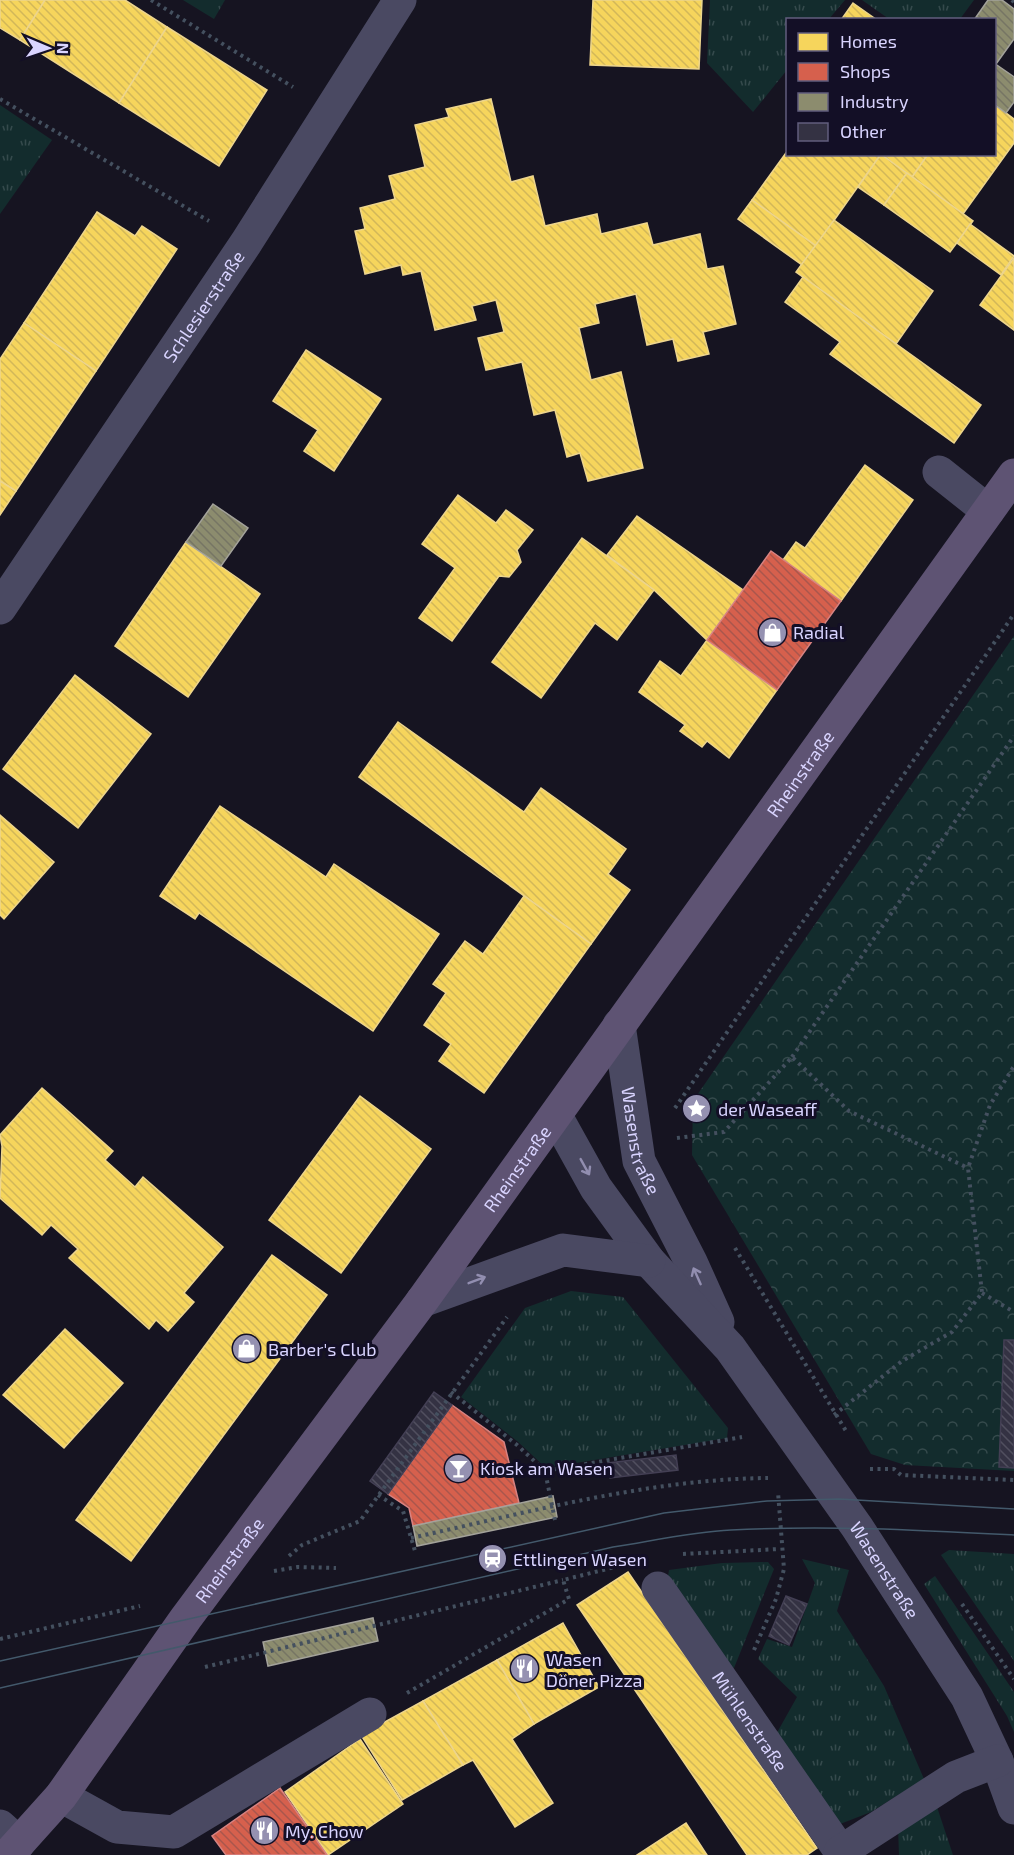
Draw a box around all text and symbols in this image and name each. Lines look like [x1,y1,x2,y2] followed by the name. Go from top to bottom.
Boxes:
[18,18,78,78] north arrow
[786,18,996,156] legend
[840,30,897,52] text: Homes
[54,42,73,55] text: N
[840,60,890,82] text: Shops
[840,90,909,112] text: Industry
[840,120,886,142] text: Other
[158,246,249,366] street label: Schlesierstraße
[756,616,788,648] shop icon: Radial
[793,621,845,643] place label: Radial
[762,726,838,821] street label: Rheinstraße
[617,1085,665,1198] street label: Wasenstraße
[681,1093,713,1125] place icon: der Waseaff
[718,1098,818,1120] place label: der Waseaff
[479,1121,555,1216] street label: Rheinstraße
[579,1158,591,1175] one-way arrow
[691,1267,703,1285] one-way arrow
[467,1274,486,1285] one-way arrow
[231,1333,263,1365] shop icon: Barber's Club
[268,1338,376,1360] place label: Barber's Club
[443,1452,475,1484] bar icon: Kiosk am Wasen
[480,1457,613,1479] place label: Kiosk am Wasen
[190,1513,268,1607] street label: Rheinstraße
[845,1517,924,1622] street label: Wasenstraße
[476,1543,508,1575] station icon: Ettlingen Wasen
[513,1548,647,1570] place label: Ettlingen Wasen
[546,1648,642,1691] place label: Wasen Döner Pizza
[509,1653,541,1685] restaurant icon: Wasen Döner Pizza
[708,1667,793,1776] street label: Mühlenstraße
[248,1815,280,1847] restaurant icon: My. Chow
[285,1820,364,1842] place label: My. Chow

